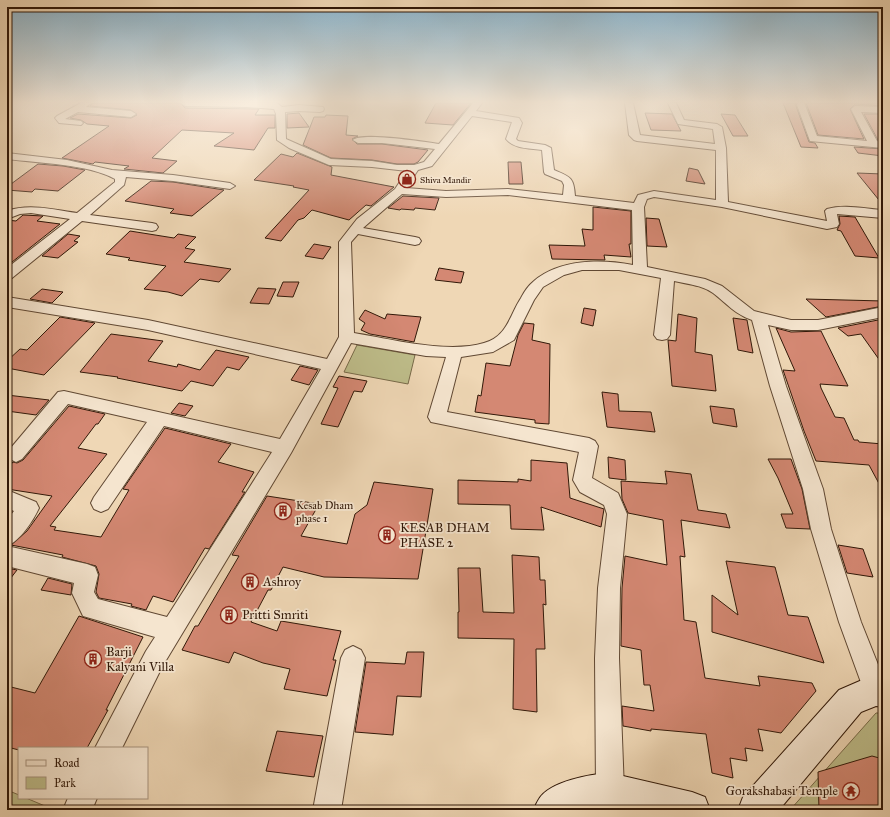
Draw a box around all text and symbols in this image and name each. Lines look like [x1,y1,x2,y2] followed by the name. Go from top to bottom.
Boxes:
[397,169,417,189] shop icon: Shiva Mandir
[420,174,472,185] place label: Shiva Mandir
[295,499,354,525] place label: Kesab Dham phase 1
[273,501,293,521] building icon: Kesab Dham phase 1
[400,520,490,551] place label: KESAB DHAM PHASE 2
[377,525,397,545] building icon: KESAB DHAM PHASE 2
[240,572,260,592] building icon: Ashroy
[262,574,302,590] place label: Ashroy
[219,605,239,625] building icon: Pritti Smriti
[242,607,309,623] place label: Pritti Smriti
[106,644,175,675] place label: Barji Kalyani Villa
[83,649,103,669] building icon: Barji Kalyani Villa
[18,747,148,799] legend
[54,756,80,770] text: Road
[54,776,76,790] text: Park
[841,781,861,801] temple icon: Gorakshabasi Temple
[726,783,839,799] place label: Gorakshabasi Temple

